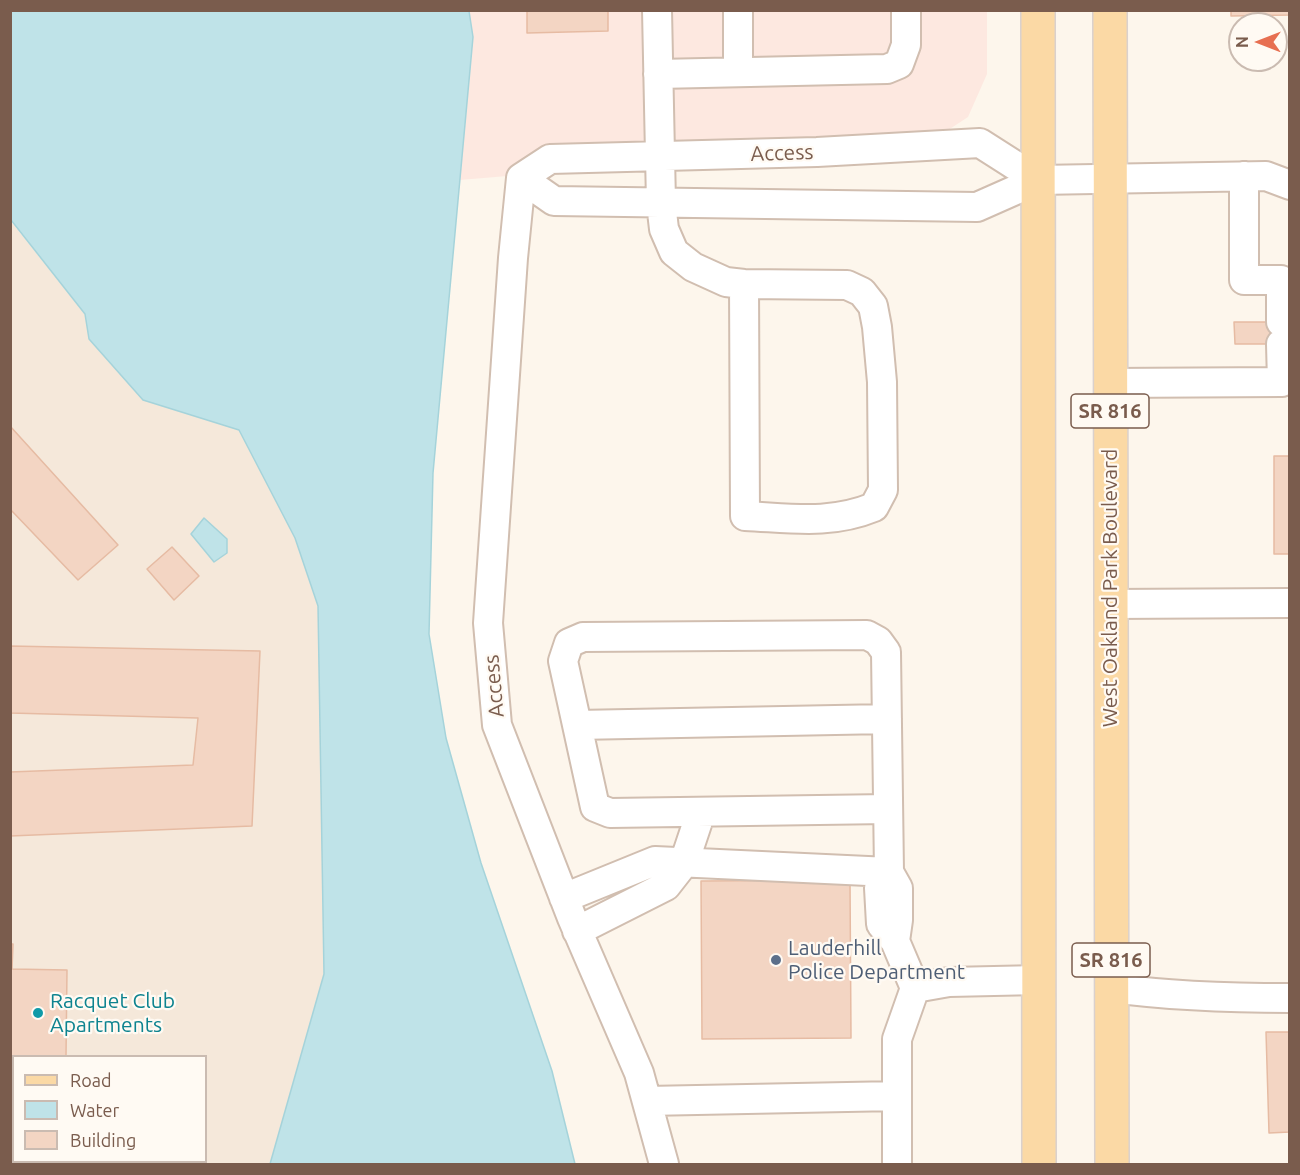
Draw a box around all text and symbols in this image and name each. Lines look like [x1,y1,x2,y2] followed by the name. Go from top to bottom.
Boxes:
[1228,12,1288,72] north arrow
[1233,36,1251,48] text: N
[750,139,814,167] street label: Access
[1071,394,1149,428] road number: SR 816
[1097,449,1123,727] street label: West Oakland Park Boulevard
[479,654,509,718] street label: Access
[788,935,965,985] place label: Lauderhill Police Department
[1072,943,1150,977] road number: SR 816
[769,953,783,967] marker: Lauderhill Police Department
[50,988,175,1038] place label: Racquet Club Apartments
[31,1006,45,1020] marker: Racquet Club Apartments
[12,1055,207,1163] legend
[70,1070,112,1090] text: Road
[70,1100,119,1120] text: Water
[70,1130,136,1150] text: Building

